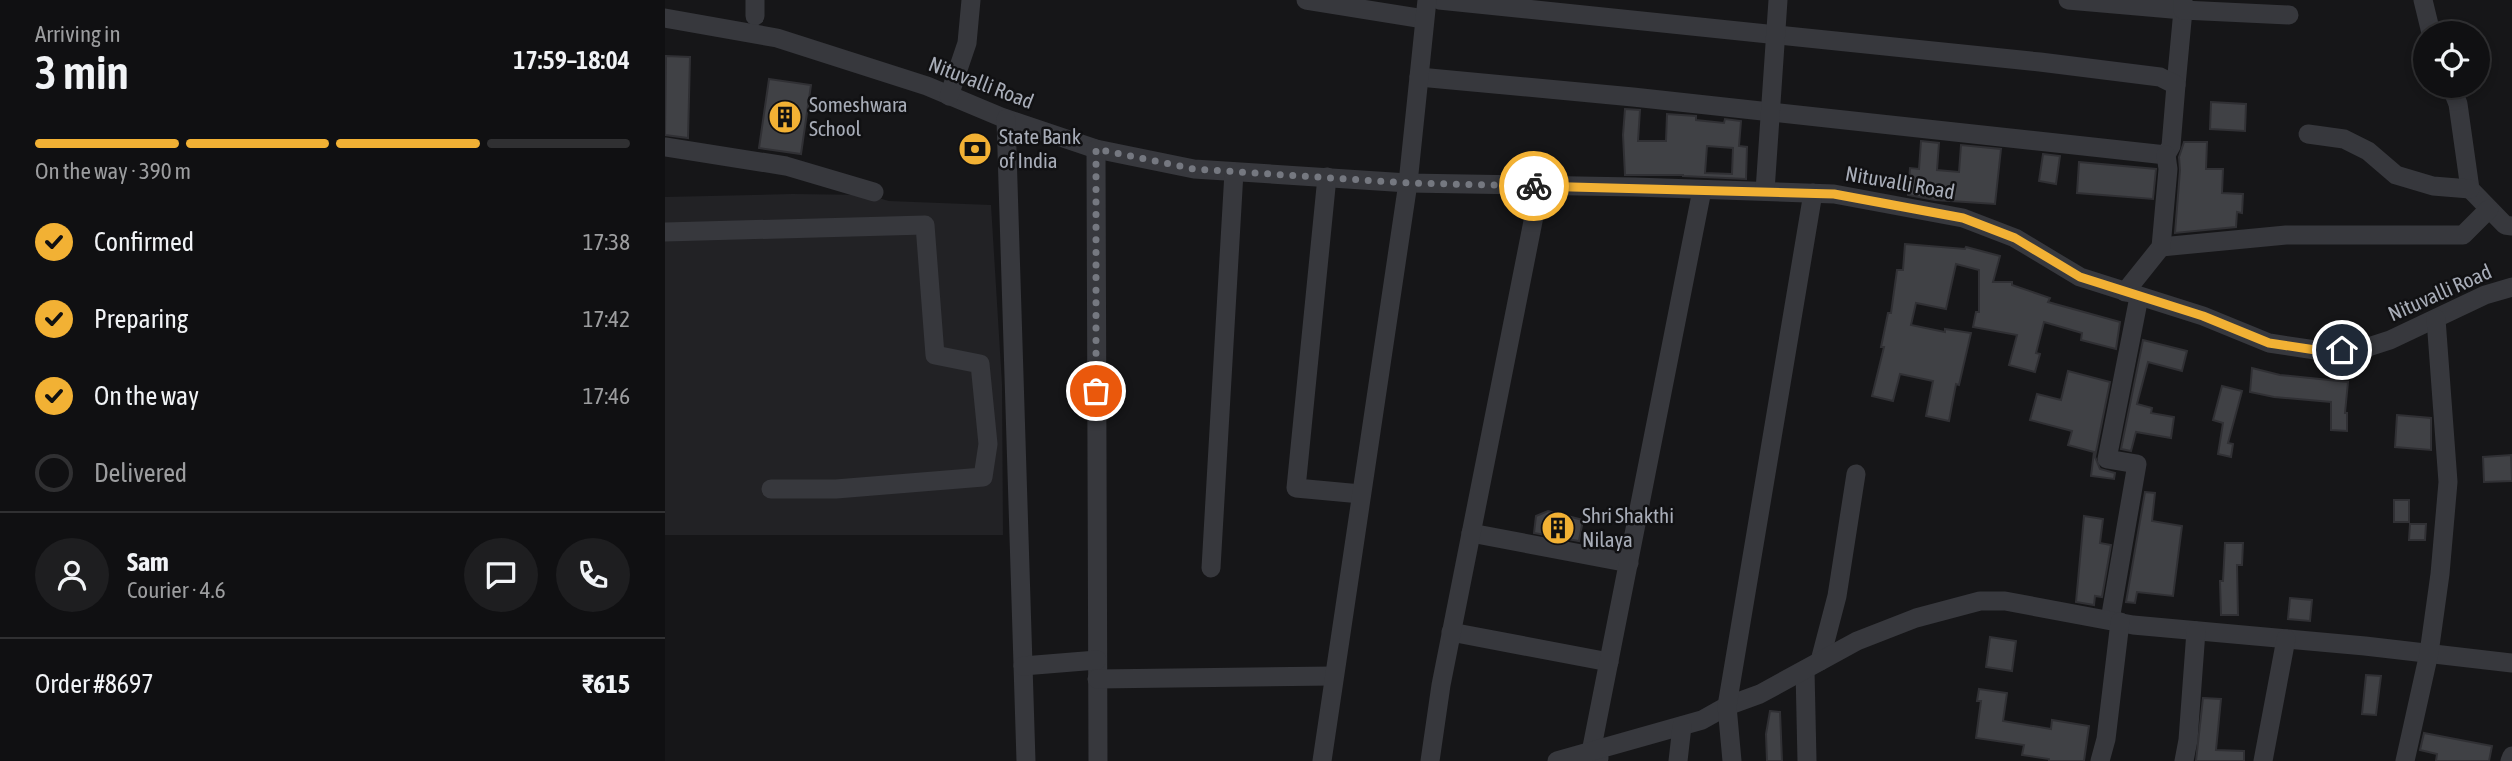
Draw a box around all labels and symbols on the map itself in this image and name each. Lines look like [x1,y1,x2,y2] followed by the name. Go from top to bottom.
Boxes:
[925,51,1037,113] street label: Nituvalli Road
[809,92,908,140] place label: Someshwara School
[766,98,804,136] building icon: Someshwara School
[999,124,1081,172] place label: State Bank of India
[956,130,994,168] bank icon: State Bank of India
[1499,151,1569,221] courier
[1844,161,1957,203] street label: Nituvalli Road
[2384,259,2495,326] street label: Nituvalli Road
[2312,320,2372,380] pin
[1066,361,1126,421] pin
[1582,503,1674,551] place label: Shri Shakthi Nilaya
[1539,509,1577,547] building icon: Shri Shakthi Nilaya

